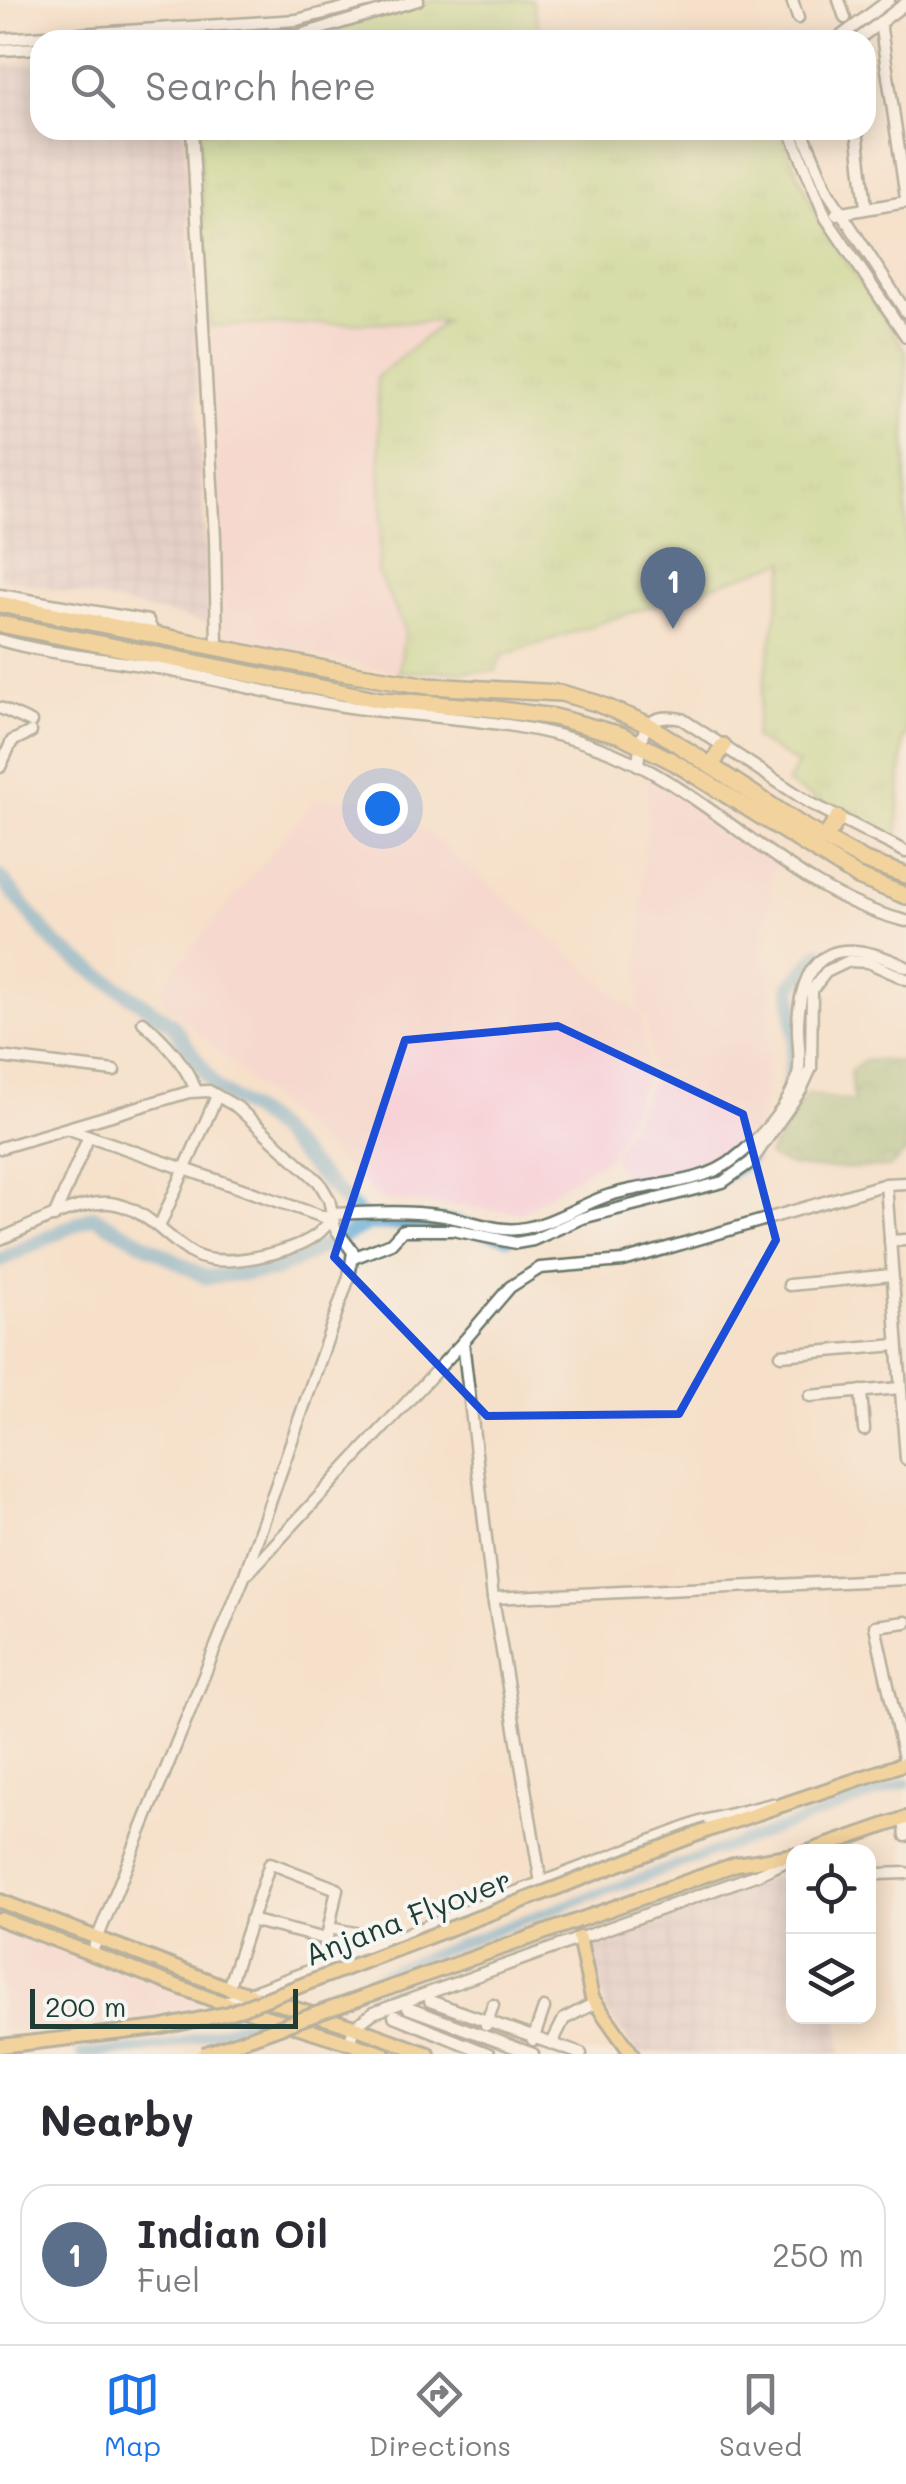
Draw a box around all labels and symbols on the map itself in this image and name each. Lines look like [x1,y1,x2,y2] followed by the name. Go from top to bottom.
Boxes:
[640,546,706,629] pin: 1
[357,783,408,834] your location
[298,1858,516,1974] street label: Anjana Flyover
[30,1984,298,2028] scale bar

